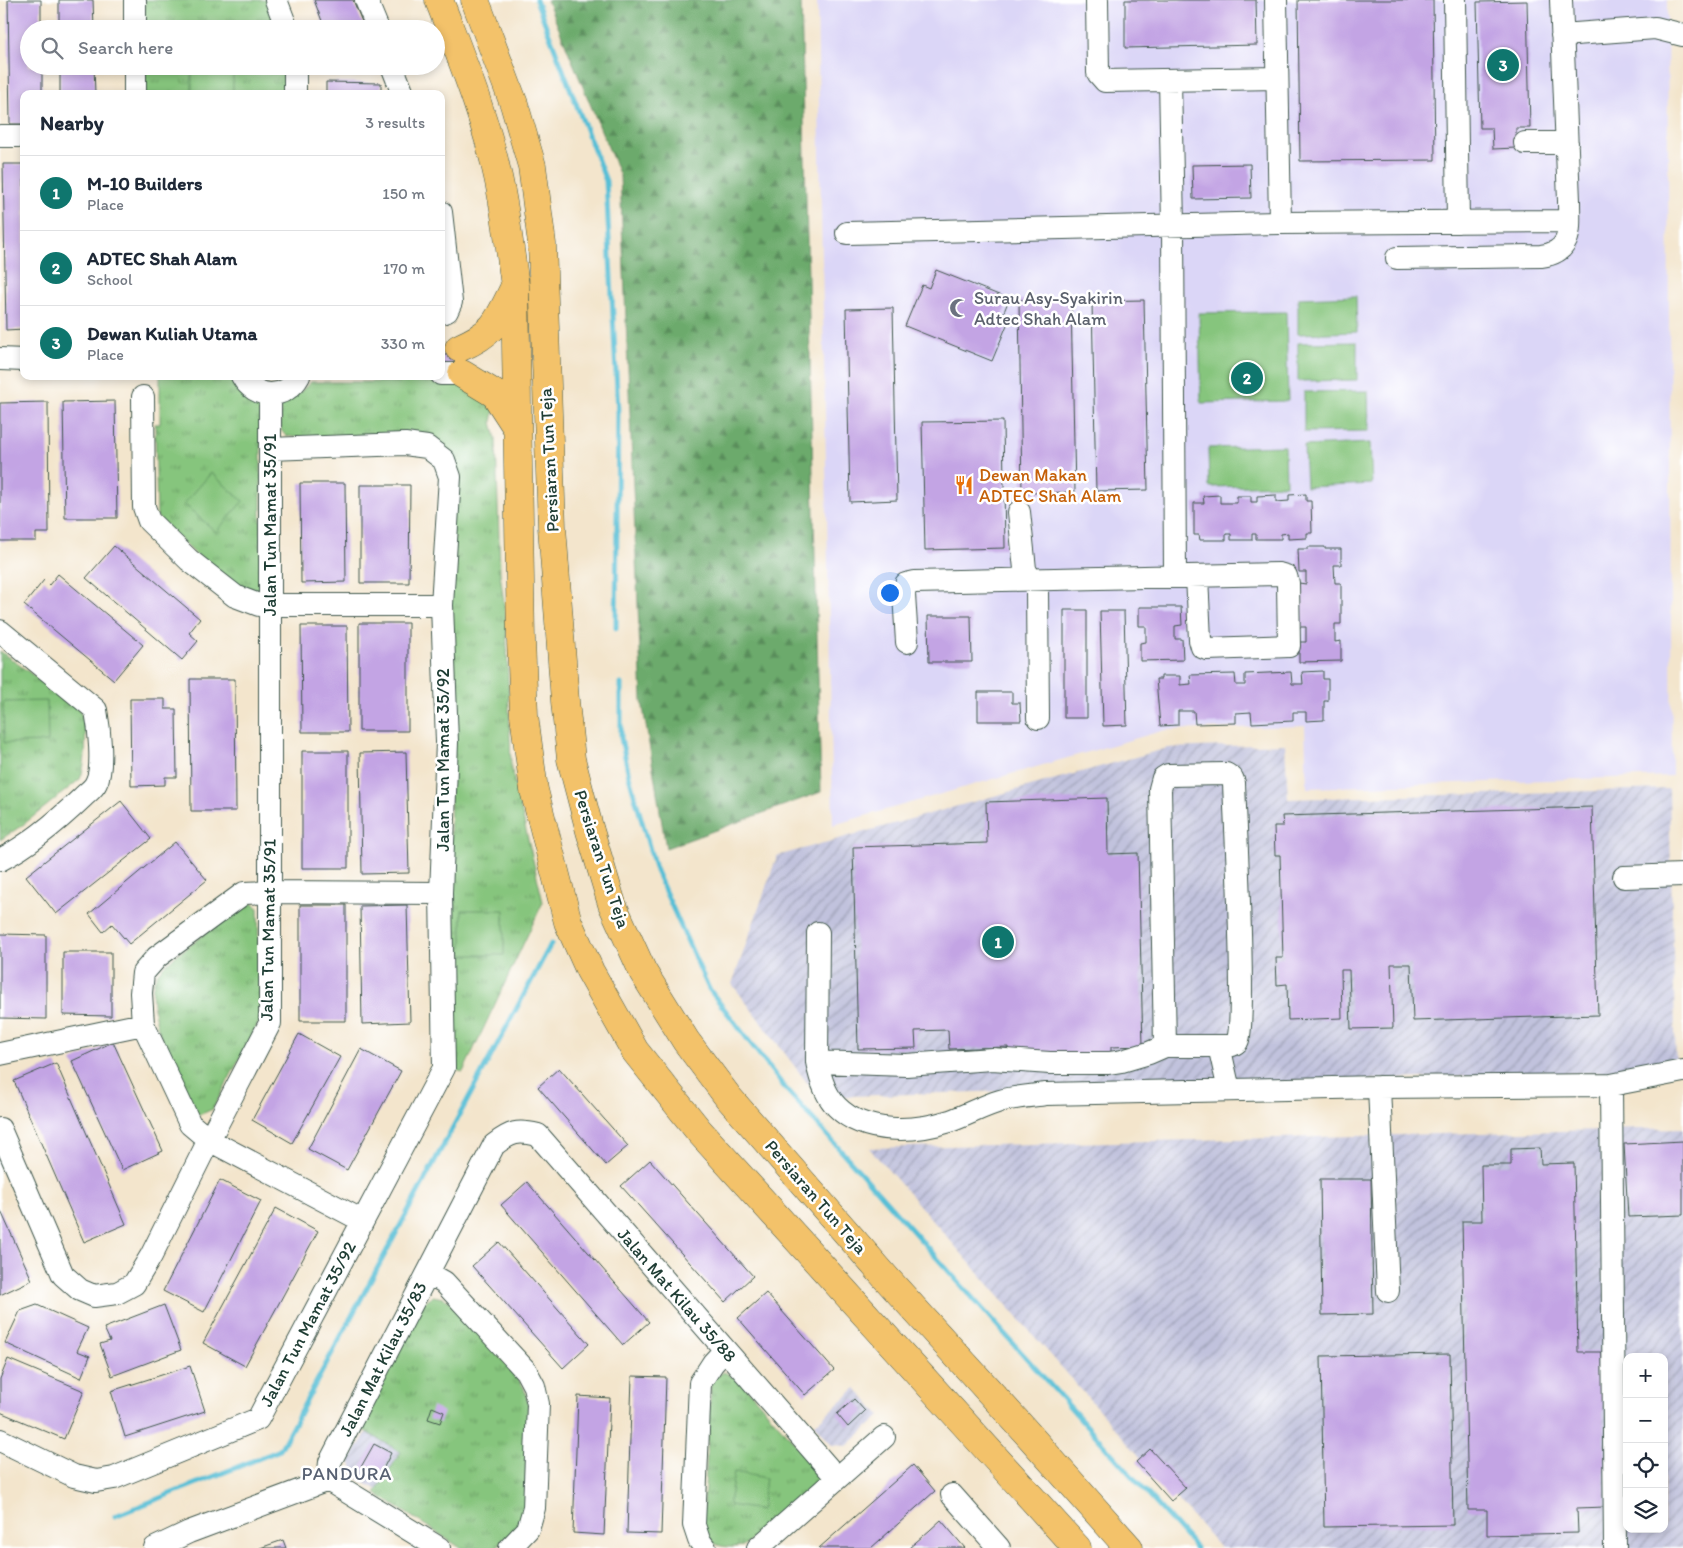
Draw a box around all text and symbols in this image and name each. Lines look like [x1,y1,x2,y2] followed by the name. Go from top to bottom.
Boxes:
[20,20,445,75] search box
[38,34,66,62] icon: search
[78,36,173,59] text: Search here
[1487,46,1519,84] pin: 3
[40,110,104,135] text: Nearby
[365,113,425,132] text: 3 results
[87,172,202,195] text: M-10 Builders
[52,184,60,203] text: 1
[382,184,425,203] text: 150 m
[87,195,124,214] text: Place
[87,247,237,270] text: ADTEC Shah Alam
[52,259,60,278] text: 2
[383,259,425,278] text: 170 m
[87,270,133,289] text: School
[974,287,1123,330] place label: Surau Asy-Syakirin Adtec Shah Alam
[948,297,970,319] mosque icon: Surau Asy-Syakirin Adtec Shah Alam
[87,322,257,345] text: Dewan Kuliah Utama
[52,334,60,353] text: 3
[381,334,425,353] text: 330 m
[87,345,124,364] text: Place
[1231,359,1263,397] pin: 2
[534,387,564,533] street label: Persiaran Tun Teja
[259,434,281,616] street label: Jalan Tun Mamat 35/91
[979,464,1121,507] place label: Dewan Makan ADTEC Shah Alam
[953,474,975,496] restaurant icon: Dewan Makan ADTEC Shah Alam
[877,580,903,606] your location
[432,668,454,852] street label: Jalan Tun Mamat 35/92
[569,787,635,932] street label: Persiaran Tun Teja
[255,839,281,1021] street label: Jalan Tun Mamat 35/91
[982,923,1014,961] pin: 1
[760,1135,872,1259] street label: Persiaran Tun Teja
[613,1223,741,1367] street label: Jalan Mat Kilau 35/88
[255,1237,361,1410] street label: Jalan Tun Mamat 35/92
[334,1278,432,1440] street label: Jalan Mat Kilau 35/83
[1623,1353,1668,1533] map controls
[1623,1353,1668,1398] button: +
[1623,1398,1668,1443] button: −
[1623,1443,1668,1488] button: locate
[301,1462,393,1485] district label: PANDURA
[1623,1488,1668,1533] button: layers

